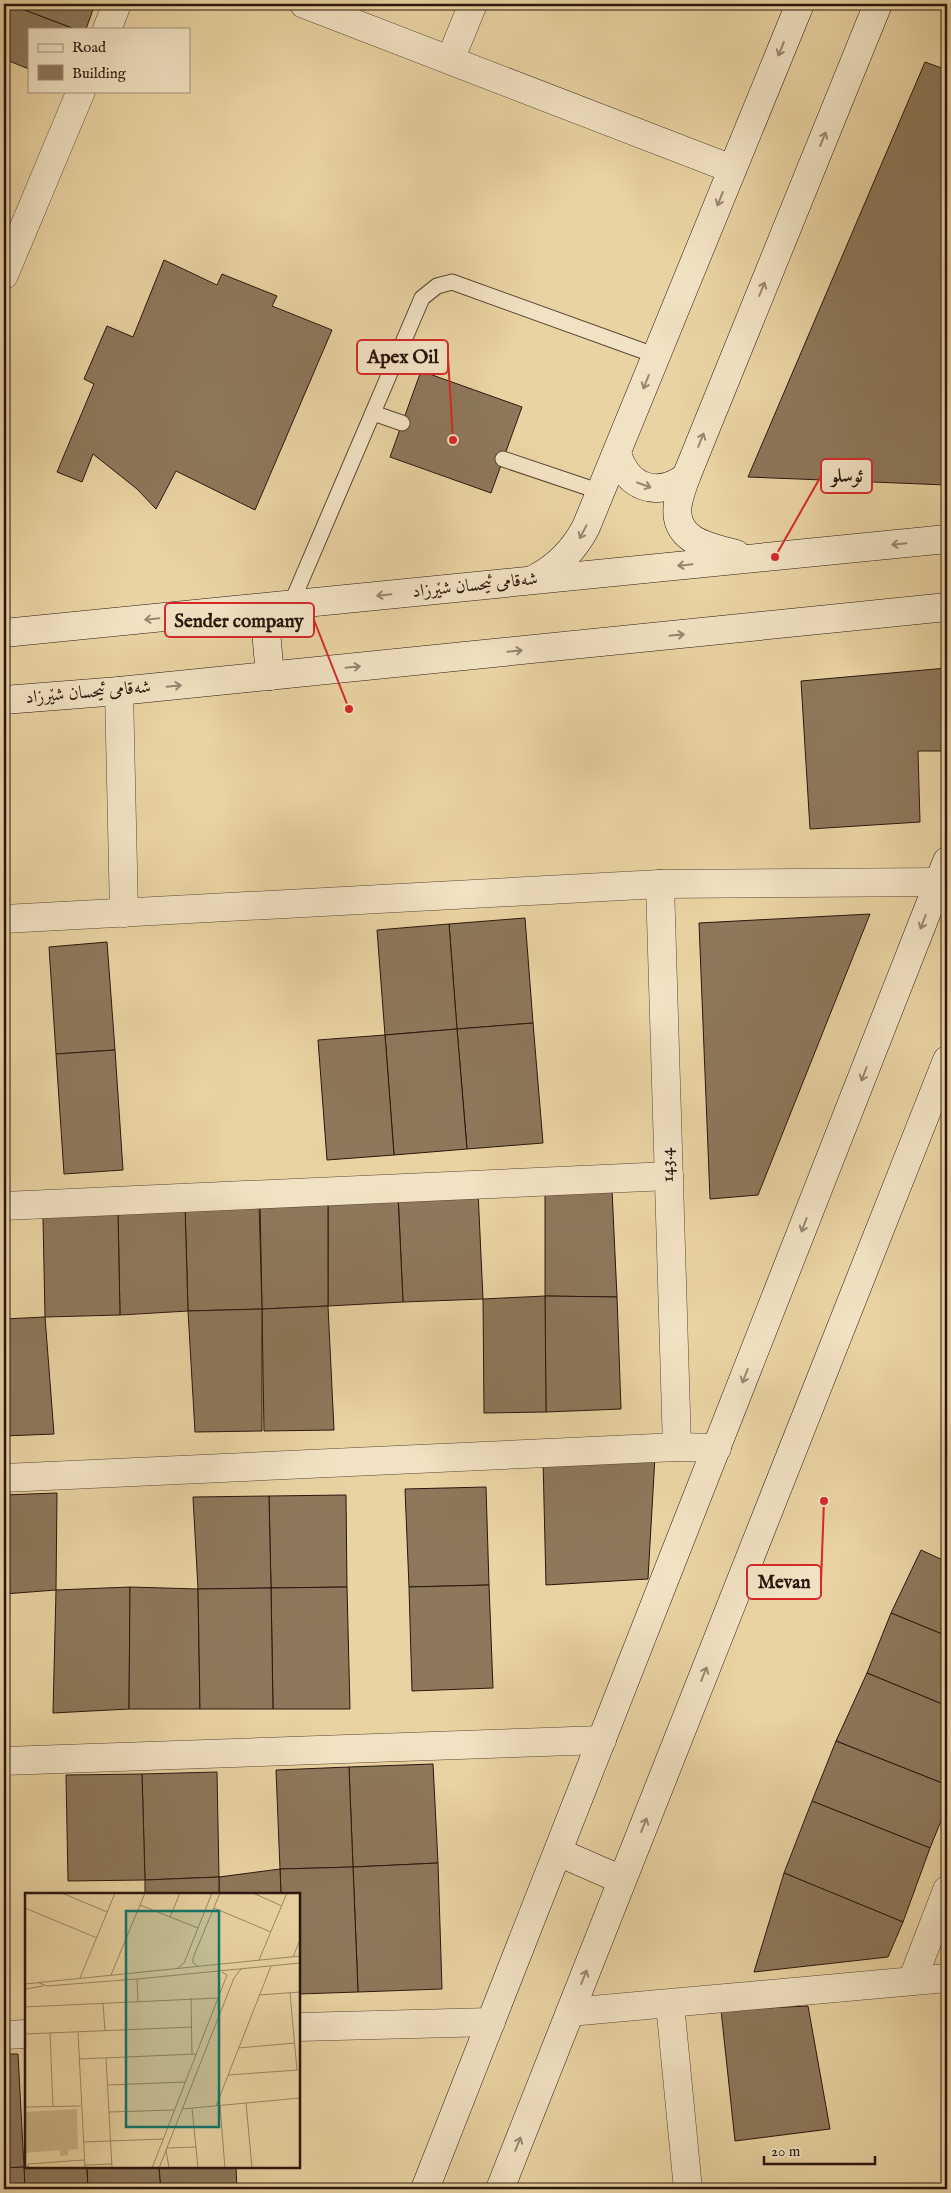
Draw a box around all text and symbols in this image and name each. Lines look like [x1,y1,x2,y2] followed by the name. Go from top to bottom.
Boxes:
[28,28,190,92] legend
[72,38,107,57] text: Road
[776,41,786,56] one-way arrow
[72,64,127,83] text: Building
[819,132,829,147] one-way arrow
[715,191,724,207] one-way arrow
[758,282,767,297] one-way arrow
[357,340,448,374] callout: Apex Oil
[366,346,439,370] text: Apex Oil
[641,374,650,390] one-way arrow
[697,433,706,448] one-way arrow
[821,459,872,493] callout: ئوسلو
[829,465,863,489] text: ئوسلو
[636,481,652,490] one-way arrow
[578,525,588,540] one-way arrow
[891,539,907,549] one-way arrow
[677,560,693,570] one-way arrow
[411,568,539,604] street label: شەقامی ئیحسان شێرزاد
[376,590,392,600] one-way arrow
[165,603,314,637] callout: Sender company
[174,610,304,634] text: Sender company
[145,614,161,623] one-way arrow
[669,630,685,639] one-way arrow
[507,646,523,656] one-way arrow
[345,662,361,672] one-way arrow
[24,676,152,710] street label: شەقامی ئیحسان شێرزاد
[166,681,182,690] one-way arrow
[918,914,927,929] one-way arrow
[859,1065,868,1081] one-way arrow
[656,1147,680,1183] street label: 143.4
[799,1217,809,1232] one-way arrow
[740,1368,749,1383] one-way arrow
[747,1565,821,1599] callout: Mevan
[757,1571,811,1595] text: Mevan
[700,1667,709,1683] one-way arrow
[640,1818,649,1834] one-way arrow
[25,1893,300,2168] inset map
[580,1969,589,1985] one-way arrow
[764,2133,875,2165] scale bar
[514,2137,523,2152] one-way arrow
[771,2142,801,2161] text: 20 m

